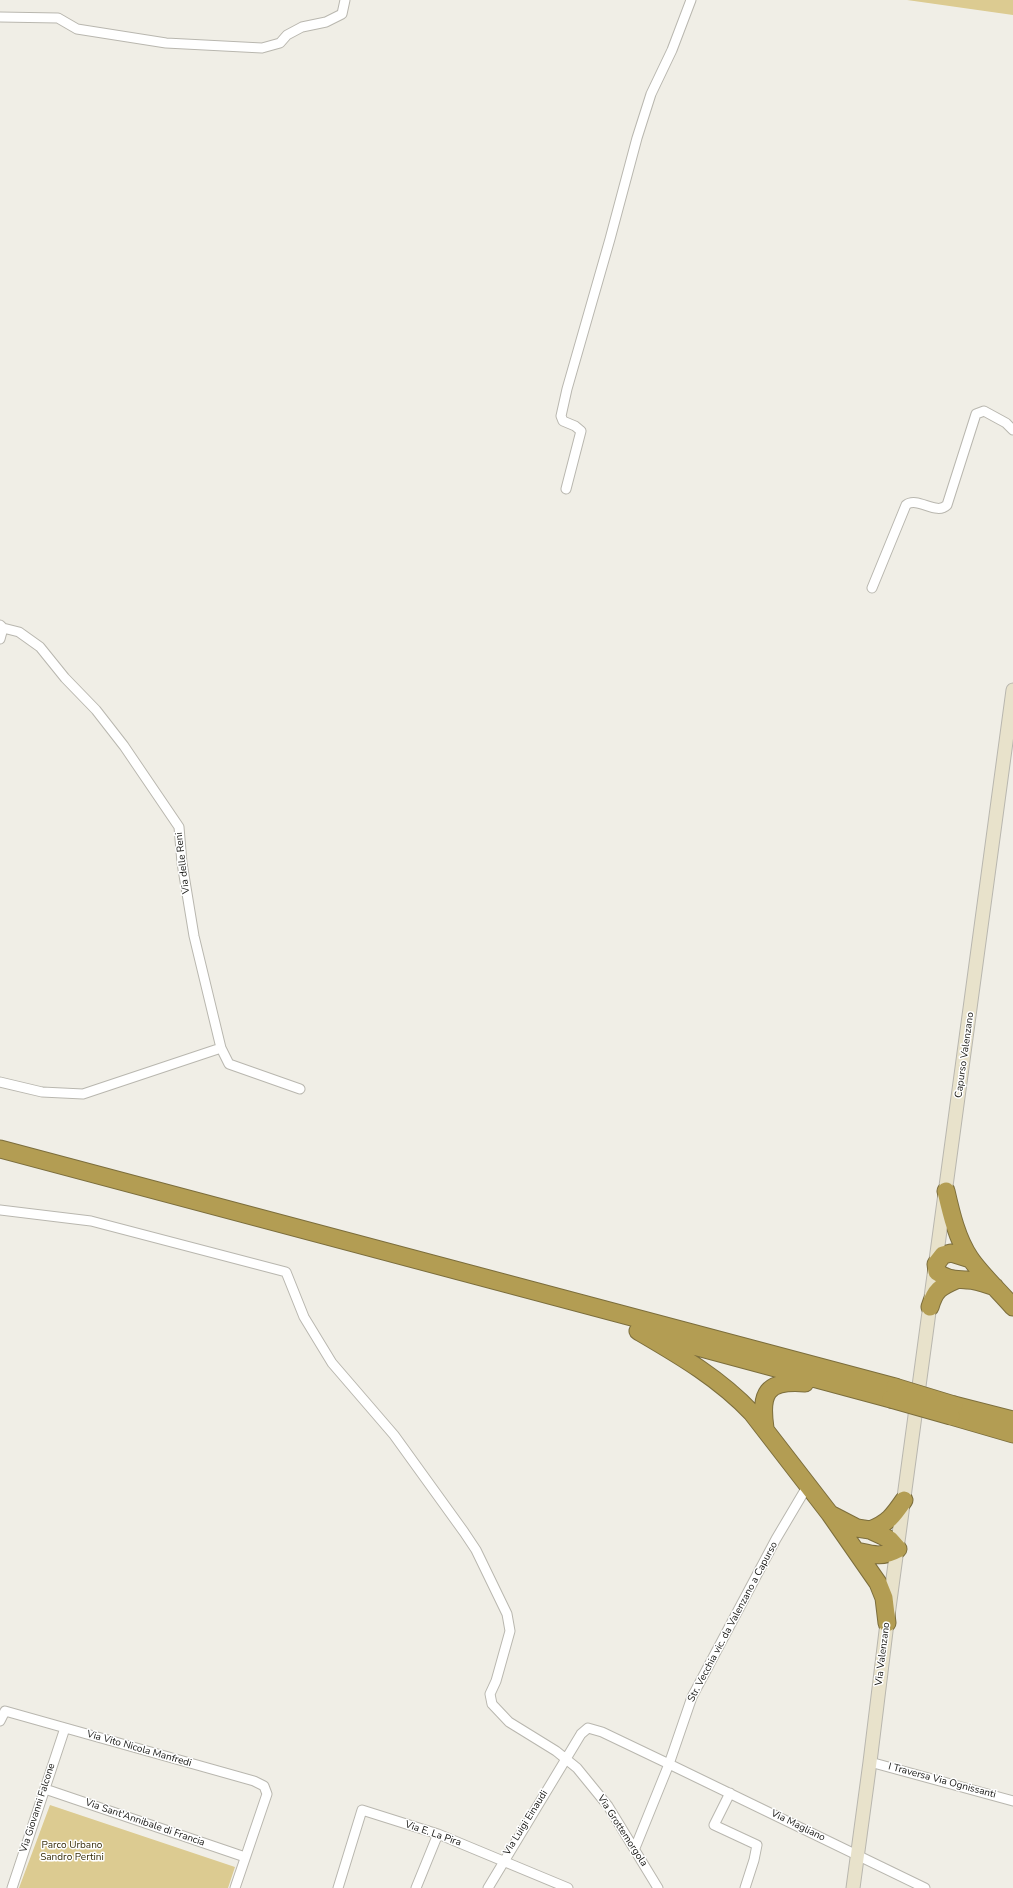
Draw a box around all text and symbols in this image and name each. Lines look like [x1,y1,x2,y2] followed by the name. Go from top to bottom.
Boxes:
[173,832,193,894] street label: Via delle Reni
[953,1011,977,1099] street label: Capurso Valenzano
[686,1540,780,1704] street label: Str. Vecchia vic. da Valenzano a Capurso
[873,1622,893,1686] street label: Via Valenzano
[85,1728,193,1770] street label: Via Vito Nicola Manfredi
[887,1761,997,1801] street label: I Traversa Via Ognissanti
[18,1762,58,1854] street label: Via Giovanni Falcone
[501,1788,551,1858] street label: Via Luigi Einaudi
[594,1793,650,1869] street label: Via Grottemorgola
[84,1797,206,1849] street label: Via Sant'Annibale di Francia
[769,1808,827,1844] street label: Via Magliano
[403,1819,463,1849] street label: Via E. La Pira
[40,1840,104,1864] park label: Parco Urbano Sandro Pertini

